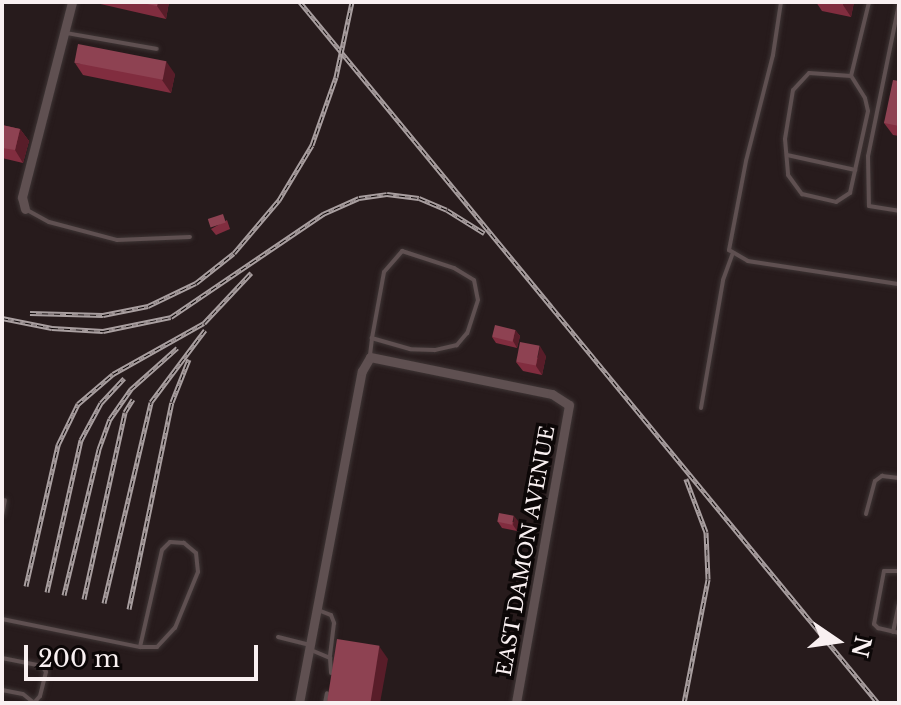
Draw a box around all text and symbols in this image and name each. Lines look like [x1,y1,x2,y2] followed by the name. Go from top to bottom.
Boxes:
[492,423,560,679] street label: EAST DAMON AVENUE
[797,601,877,681] north arrow
[28,629,262,679] scale bar
[845,633,876,660] text: N
[38,644,120,673] text: 200 m

